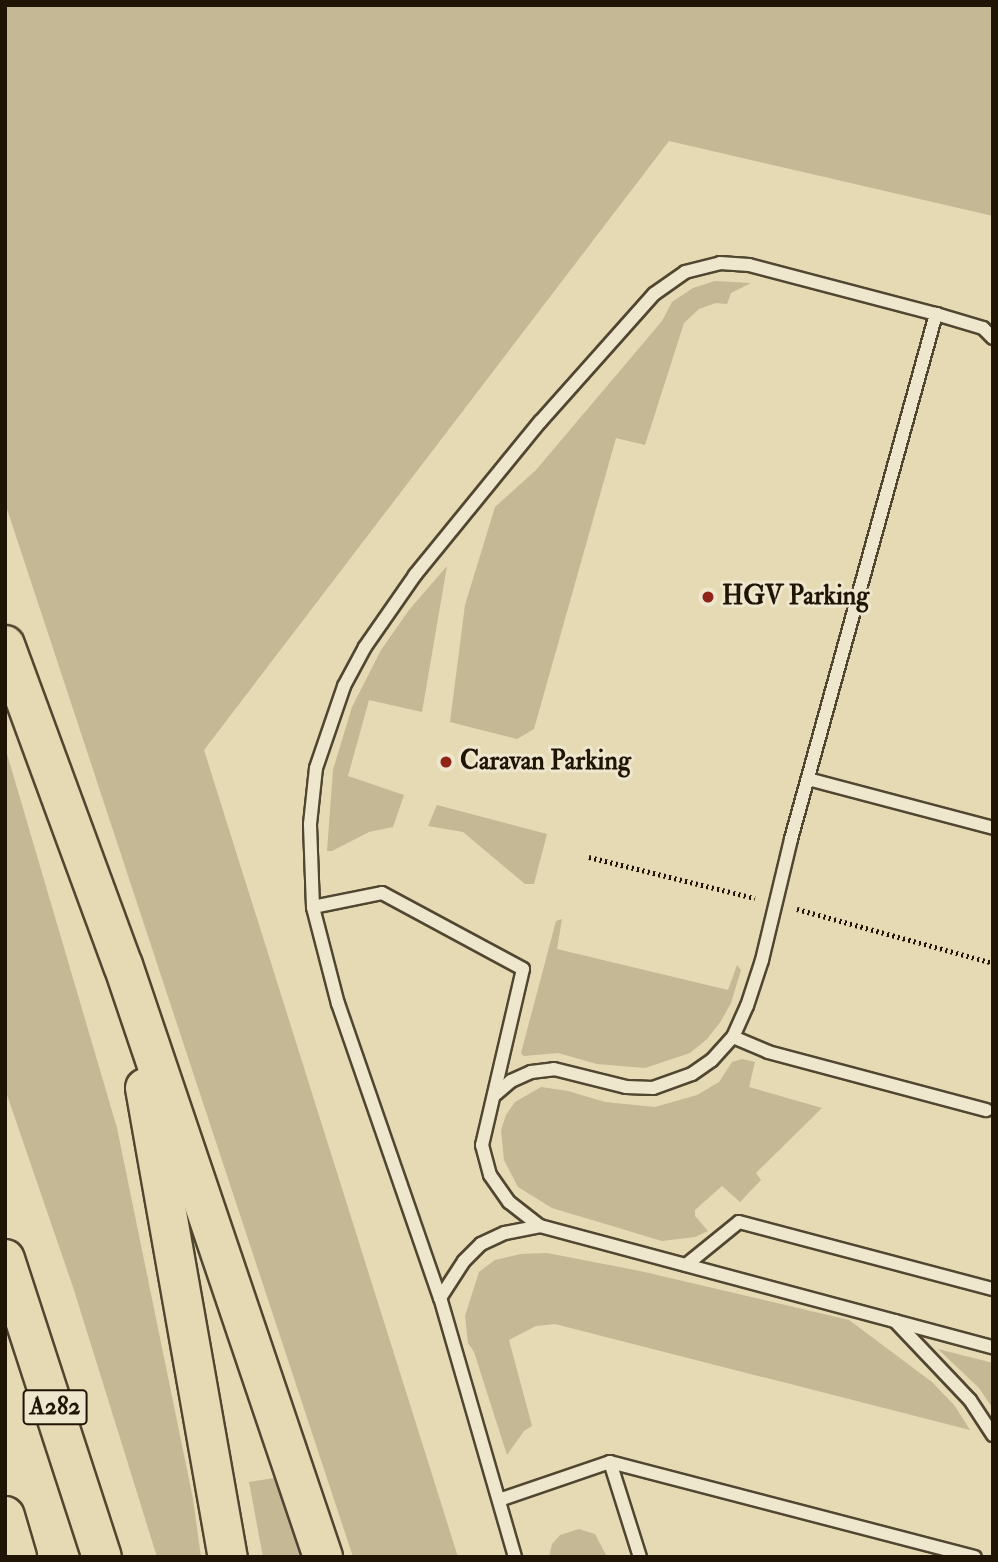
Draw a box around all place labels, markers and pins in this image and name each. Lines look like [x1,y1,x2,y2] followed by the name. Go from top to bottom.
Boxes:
[722,581,869,613] place label: HGV Parking
[700,589,716,605] marker: HGV Parking
[460,746,631,778] place label: Caravan Parking
[438,754,454,770] marker: Caravan Parking

